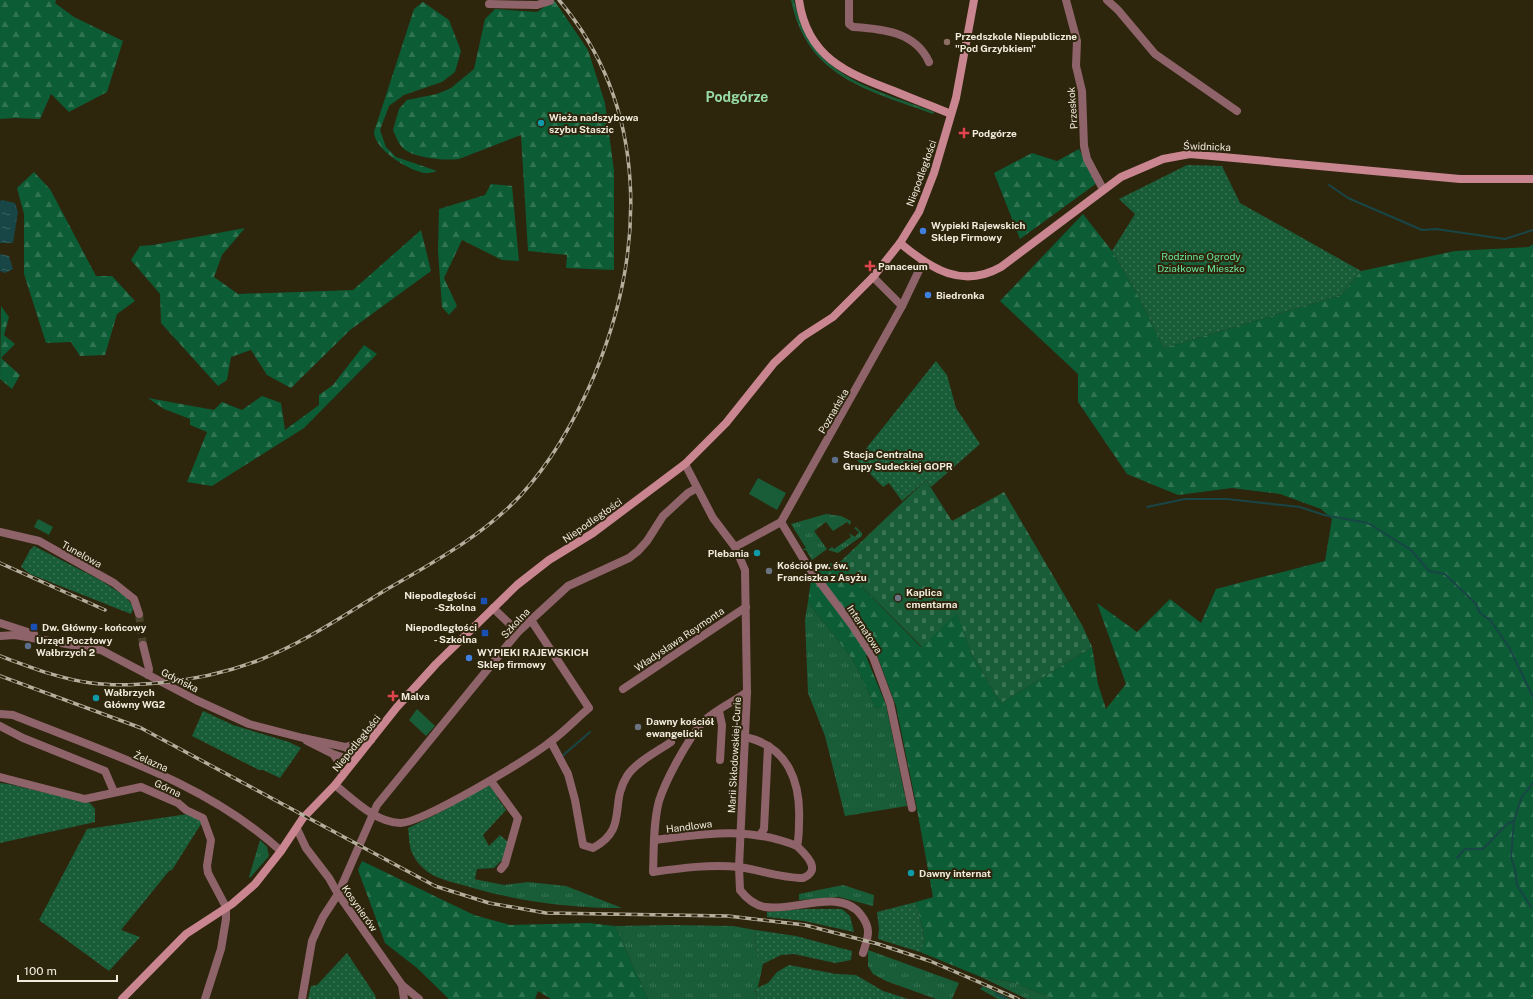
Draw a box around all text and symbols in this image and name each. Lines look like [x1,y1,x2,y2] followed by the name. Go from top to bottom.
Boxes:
[955,30,1077,54] place label: Przedszkole Niepubliczne "Pod Grzybkiem"
[942,37,952,47] marker: Przedszkole Niepubliczne "Pod Grzybkiem"
[1065,86,1079,130] street label: Przeskok
[706,89,768,105] district label: Podgórze
[549,111,639,135] place label: Wieża nadszybowa szybu Staszic
[536,118,546,128] marker: Wieża nadszybowa szybu Staszic
[972,127,1017,139] place label: Podgórze
[959,128,969,138] marker: Podgórze
[903,138,939,208] street label: Niepodległości
[1183,139,1231,153] street label: Świdnicka
[931,219,1025,243] place label: Wypieki Rajewskich Sklep Firmowy
[918,226,928,236] marker: Wypieki Rajewskich Sklep Firmowy
[1157,250,1245,274] park label: Rodzinne Ogrody Działkowe Mieszko
[878,260,928,272] place label: Panaceum
[865,261,875,271] marker: Panaceum
[936,289,985,301] place label: Biedronka
[923,290,933,300] marker: Biedronka
[815,386,851,436] street label: Poznańska
[843,448,953,472] place label: Stacja Centralna Grupy Sudeckiej GOPR
[830,455,840,465] marker: Stacja Centralna Grupy Sudeckiej GOPR
[560,495,624,545] street label: Niepodległości
[60,538,104,570] street label: Tunelowa
[708,547,749,559] place label: Plebania
[752,548,762,558] marker: Plebania
[777,559,867,583] place label: Kościół pw. św. Franciszka z Asyżu
[764,566,774,576] marker: Kościół pw. św. Franciszka z Asyżu
[906,586,958,610] place label: Kaplica cmentarna
[404,589,476,613] place label: Niepodległości -Szkolna
[893,593,903,603] marker: Kaplica cmentarna
[479,596,489,606] marker: Niepodległości -Szkolna
[845,603,885,655] street label: Internatowa
[632,604,726,674] street label: Władysława Reymonta
[498,605,532,641] street label: Szkolna
[42,621,147,633] place label: Dw. Główny - końcowy
[405,621,477,645] place label: Niepodległości - Szkolna
[29,622,39,632] marker: Dw. Główny - końcowy
[480,628,490,638] marker: Niepodległości - Szkolna
[36,634,113,658] place label: Urząd Pocztowy Wałbrzych 2
[23,641,33,651] marker: Urząd Pocztowy Wałbrzych 2
[477,646,589,670] place label: WYPIEKI RAJEWSKICH Sklep firmowy
[464,653,474,663] marker: WYPIEKI RAJEWSKICH Sklep firmowy
[159,665,201,695] street label: Gdyńska
[104,686,165,710] place label: Wałbrzych Główny WG2
[401,690,430,702] place label: Malva
[388,691,398,701] marker: Malva
[91,693,101,703] marker: Wałbrzych Główny WG2
[725,696,743,813] street label: Marii Skłodowskiej-Curie
[329,712,383,774] street label: Niepodległości
[646,715,715,739] place label: Dawny kościół ewangelicki
[633,722,643,732] marker: Dawny kościół ewangelicki
[132,748,170,774] street label: Żelazna
[153,776,183,800] street label: Górna
[665,817,713,835] street label: Handlowa
[919,867,991,879] place label: Dawny internat
[906,868,916,878] marker: Dawny internat
[340,883,380,934] street label: Kosynierów
[18,957,117,983] scale bar
[24,964,57,978] text: 100 m

